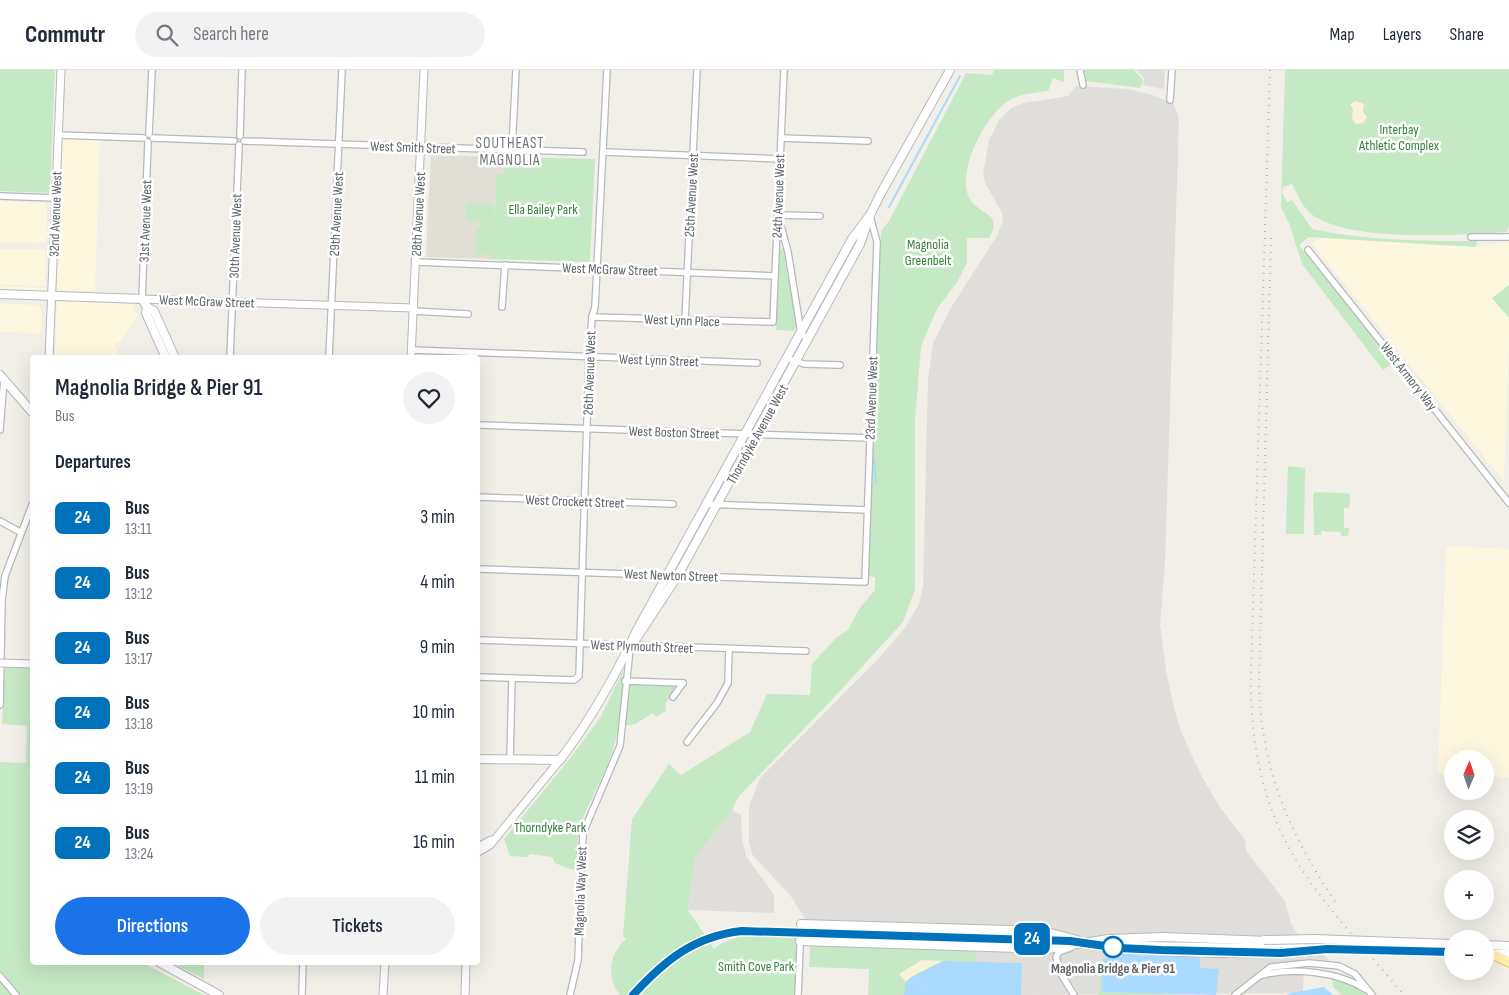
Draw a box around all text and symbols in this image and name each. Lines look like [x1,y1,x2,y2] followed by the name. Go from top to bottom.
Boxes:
[135,12,485,57] search box
[25,20,105,49] text: Commutr
[153,21,181,49] icon: search
[193,23,269,46] text: Search here
[1330,24,1355,45] text: Map
[1383,24,1422,45] text: Layers
[1450,24,1484,45] text: Share
[1358,121,1440,154] park label: Interbay Athletic Complex
[476,134,544,170] district label: SOUTHEAST MAGNOLIA
[370,138,456,157] street label: West Smith Street
[681,153,702,237] street label: 25th Avenue West
[769,154,788,238] street label: 24th Avenue West
[46,171,65,257] street label: 32nd Avenue West
[326,171,347,257] street label: 29th Avenue West
[408,171,429,257] street label: 28th Avenue West
[136,179,155,263] street label: 31st Avenue West
[226,193,245,279] street label: 30th Avenue West
[508,201,578,218] park label: Ella Bailey Park
[905,236,951,269] park label: Magnolia Greenbelt
[562,259,658,280] street label: West McGraw Street
[159,291,255,312] street label: West McGraw Street
[644,311,720,330] street label: West Lynn Place
[580,330,599,416] street label: 26th Avenue West
[1377,339,1441,414] street label: West Armory Way
[619,351,699,370] street label: West Lynn Street
[862,356,881,440] street label: 23rd Avenue West
[403,372,455,424] button: heart
[55,373,263,402] text: Magnolia Bridge & Pier 91
[723,381,792,487] street label: Thorndyke Avenue West
[55,407,75,426] text: Bus
[628,422,720,443] street label: West Boston Street
[55,451,131,474] text: Departures
[525,491,625,512] street label: West Crockett Street
[125,497,150,520] text: Bus
[420,506,455,529] text: 3 min
[74,507,91,528] text: 24
[125,520,152,539] text: 13:11
[125,562,150,585] text: Bus
[624,565,718,586] street label: West Newton Street
[420,571,455,594] text: 4 min
[74,572,91,593] text: 24
[125,585,153,604] text: 13:12
[125,627,150,650] text: Bus
[420,636,455,659] text: 9 min
[590,636,694,657] street label: West Plymouth Street
[74,637,91,658] text: 24
[125,650,152,669] text: 13:17
[125,692,150,715] text: Bus
[413,701,455,724] text: 10 min
[74,702,91,723] text: 24
[125,715,153,734] text: 13:18
[1444,750,1494,800] north arrow
[1444,750,1494,980] map controls
[125,757,150,780] text: Bus
[415,766,455,789] text: 11 min
[74,767,91,788] text: 24
[125,780,153,799] text: 13:19
[1444,810,1494,860] button: layers
[514,819,587,836] park label: Thorndyke Park
[125,822,150,845] text: Bus
[413,831,455,854] text: 16 min
[74,832,91,853] text: 24
[125,845,154,864] text: 13:24
[570,846,591,936] street label: Magnolia Way West
[1444,870,1494,920] button: +
[55,897,250,955] button: Directions
[260,897,455,955] button: Tickets
[1010,923,1054,955] line badge: 24
[1024,928,1040,949] text: 24
[1444,930,1494,980] button: −
[1102,936,1124,958] marker: Magnolia Bridge & Pier 91
[718,958,795,975] park label: Smith Cove Park
[1051,960,1175,977] place label: Magnolia Bridge & Pier 91

